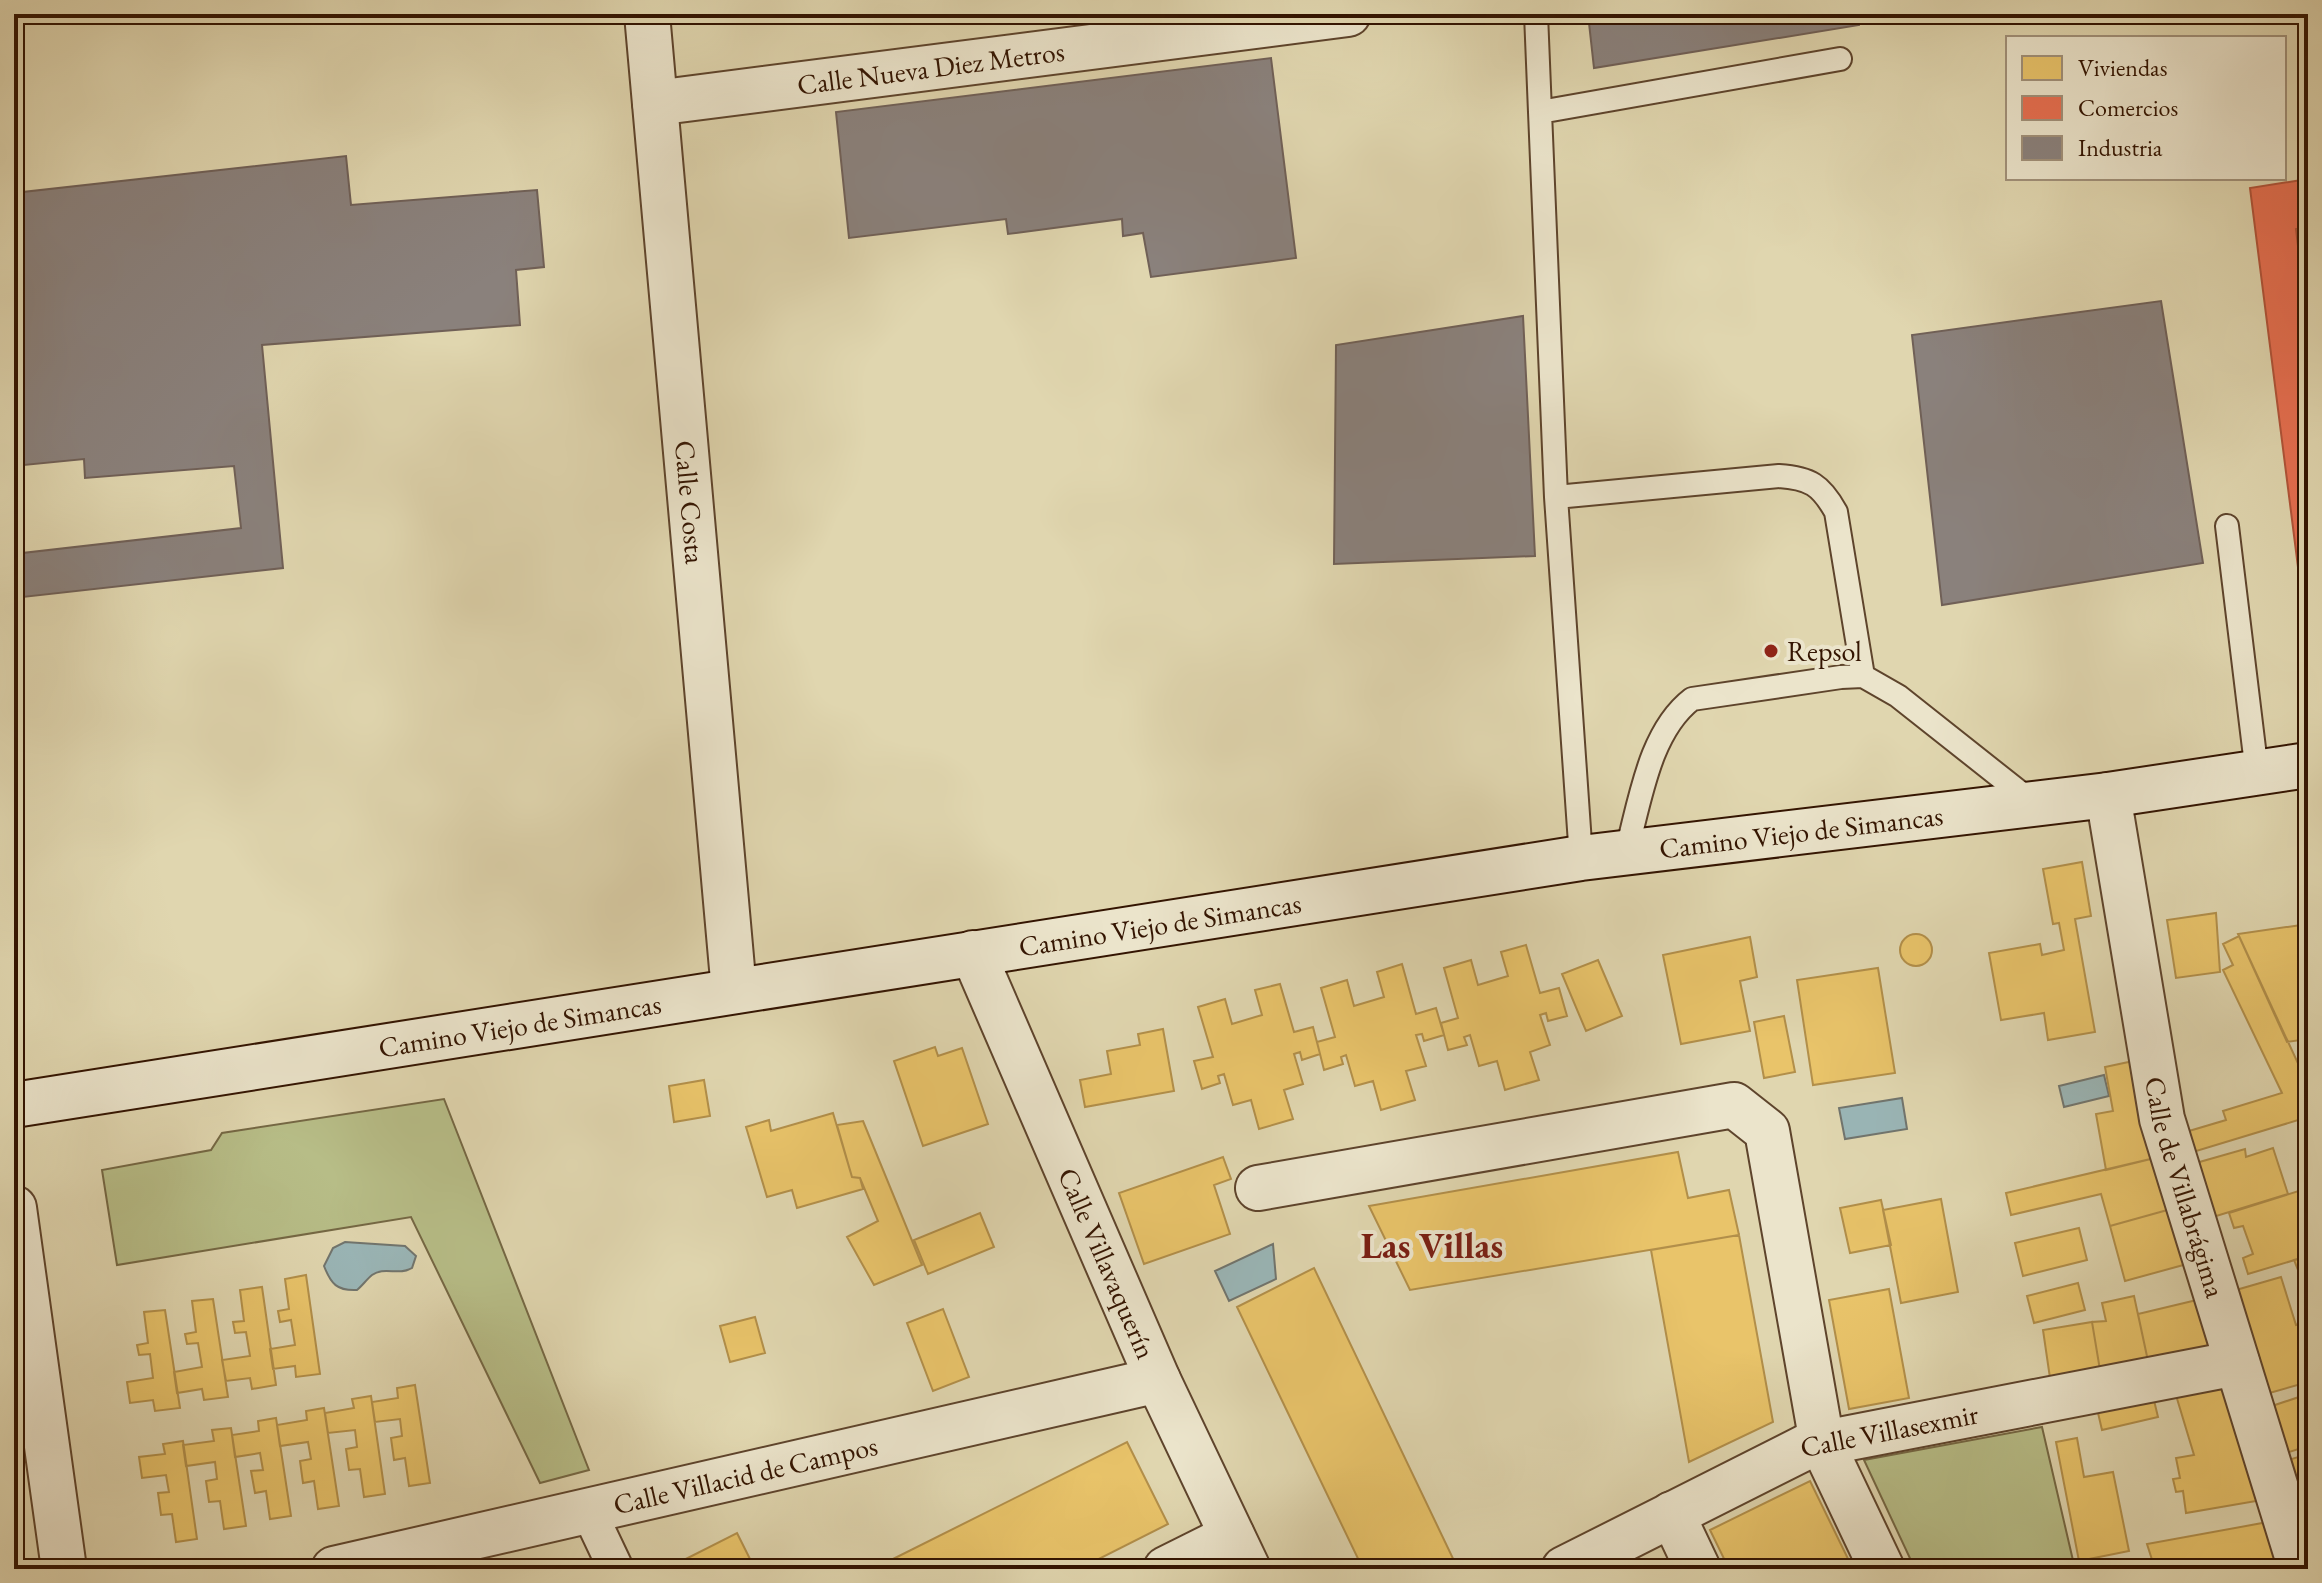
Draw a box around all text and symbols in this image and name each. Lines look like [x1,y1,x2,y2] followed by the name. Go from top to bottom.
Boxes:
[795,33,1067,103] street label: Calle Nueva Diez Metros
[2006,36,2286,180] legend
[2078,52,2167,83] text: Viviendas
[2078,92,2178,123] text: Comercios
[2078,132,2163,163] text: Industria
[667,439,714,566] street label: Calle Costa
[1787,633,1862,669] place label: Repsol
[1762,642,1780,660] marker: Repsol
[1657,797,1945,867] street label: Camino Viejo de Simancas
[1016,884,1304,964] street label: Camino Viejo de Simancas
[376,985,664,1065] street label: Camino Viejo de Simancas
[2137,1074,2234,1303] street label: Calle de Villabrágima
[1050,1162,1165,1364] street label: Calle Villavaquerín
[1361,1222,1503,1269] district label: Las Villas
[1797,1395,1982,1465] street label: Calle Villasexmir
[610,1427,881,1522] street label: Calle Villacid de Campos

